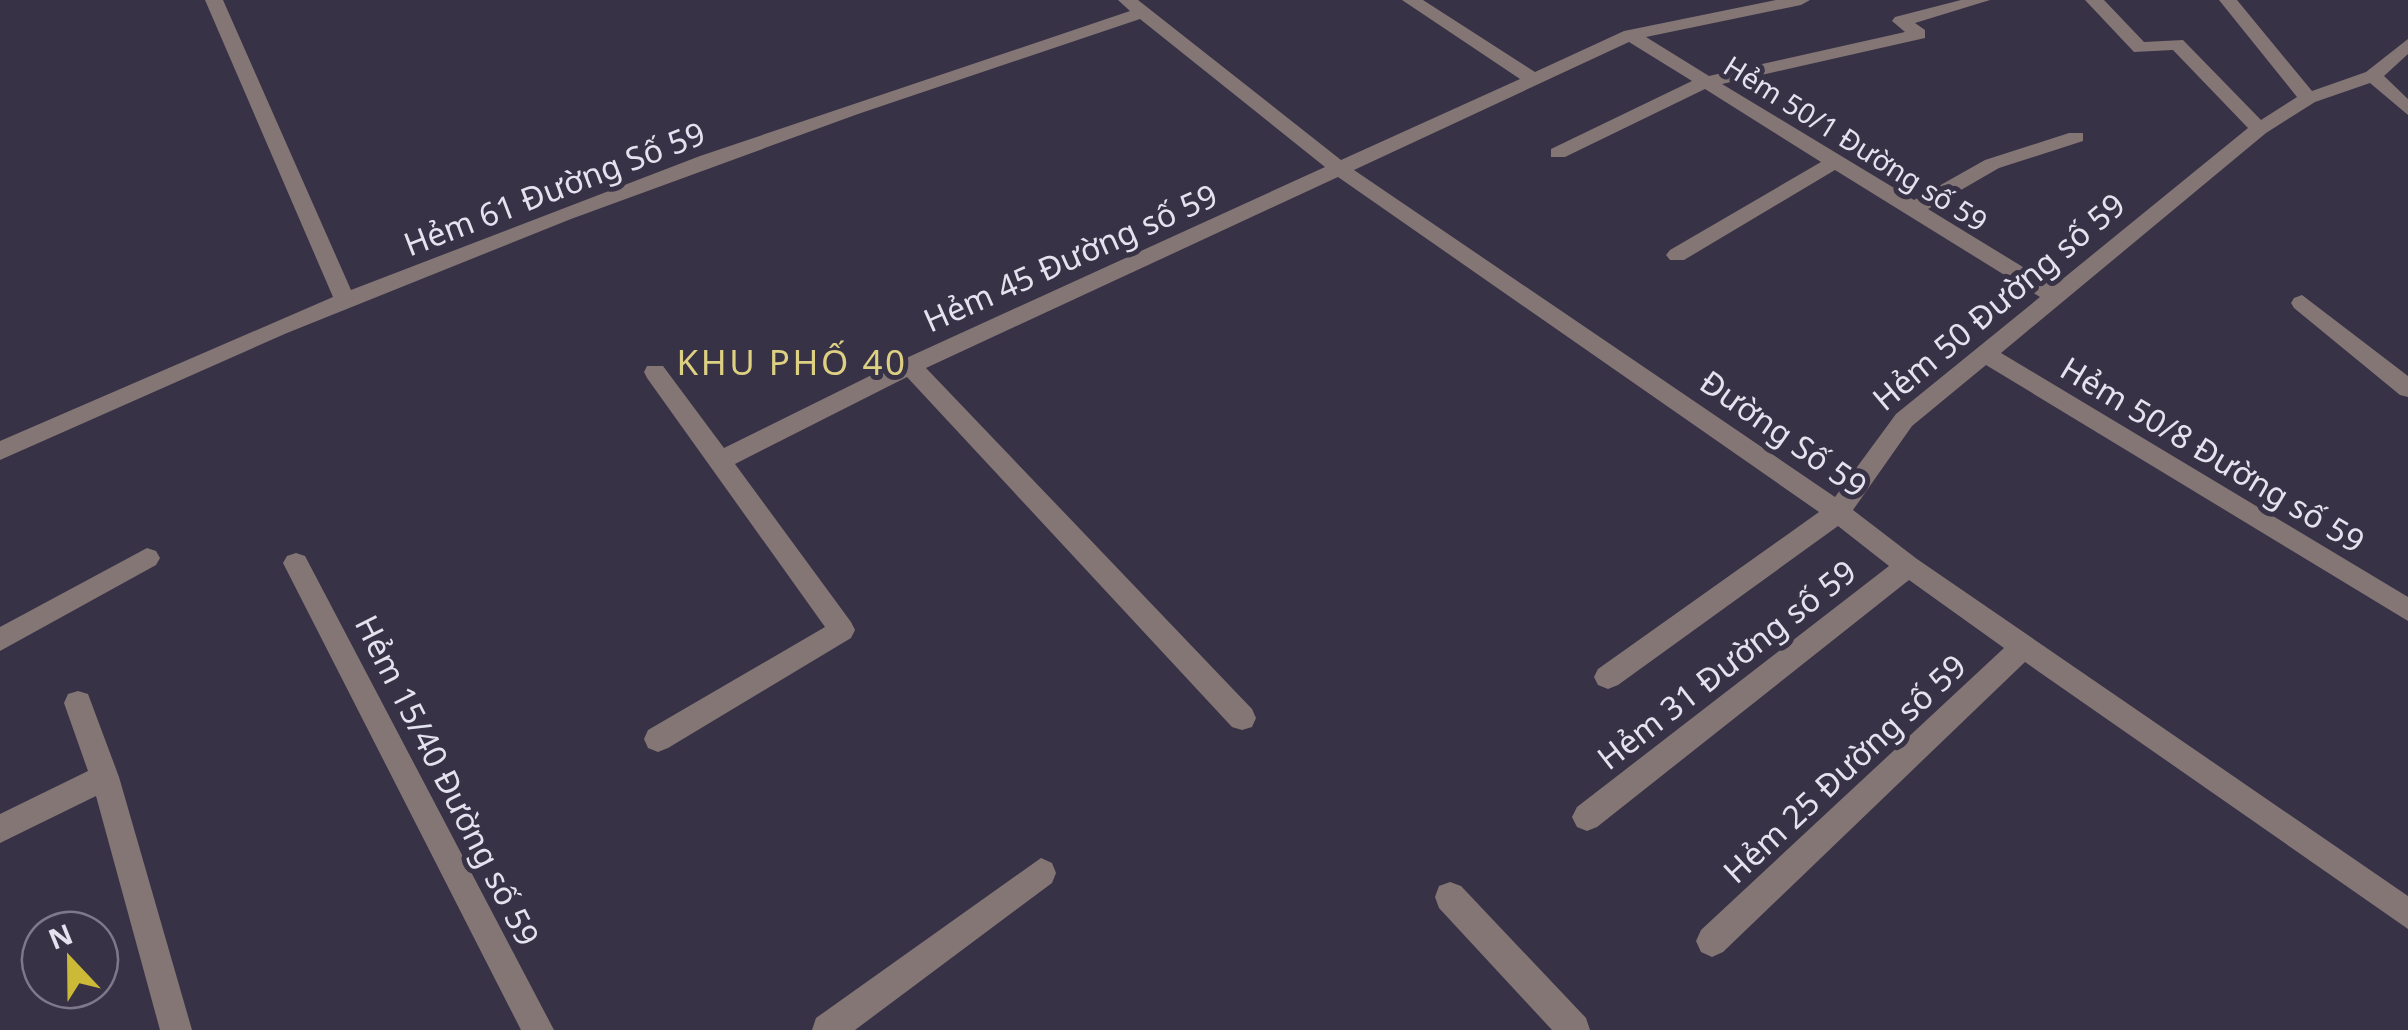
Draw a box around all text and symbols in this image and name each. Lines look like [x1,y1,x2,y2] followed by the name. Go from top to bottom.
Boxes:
[1717,46,1995,240] street label: Hẻm 50/1 Đường số 59
[397,111,711,265] street label: Hẻm 61 Đường Số 59
[916,173,1224,341] street label: Hẻm 45 Đường số 59
[1863,183,2133,419] street label: Hẻm 50 Đường số 59
[677,338,907,385] district label: KHU PHỐ 40
[2053,346,2373,562] street label: Hẻm 50/8 Đường số 59
[1692,360,1876,506] street label: Đường Số 59
[1588,549,1864,779] street label: Hẻm 31 Đường số 59
[346,607,550,953] street label: Hẻm 15/40 Đường số 59
[1713,644,1975,892] street label: Hẻm 25 Đường số 59
[20,910,120,1010] north arrow
[43,914,78,958] text: N

